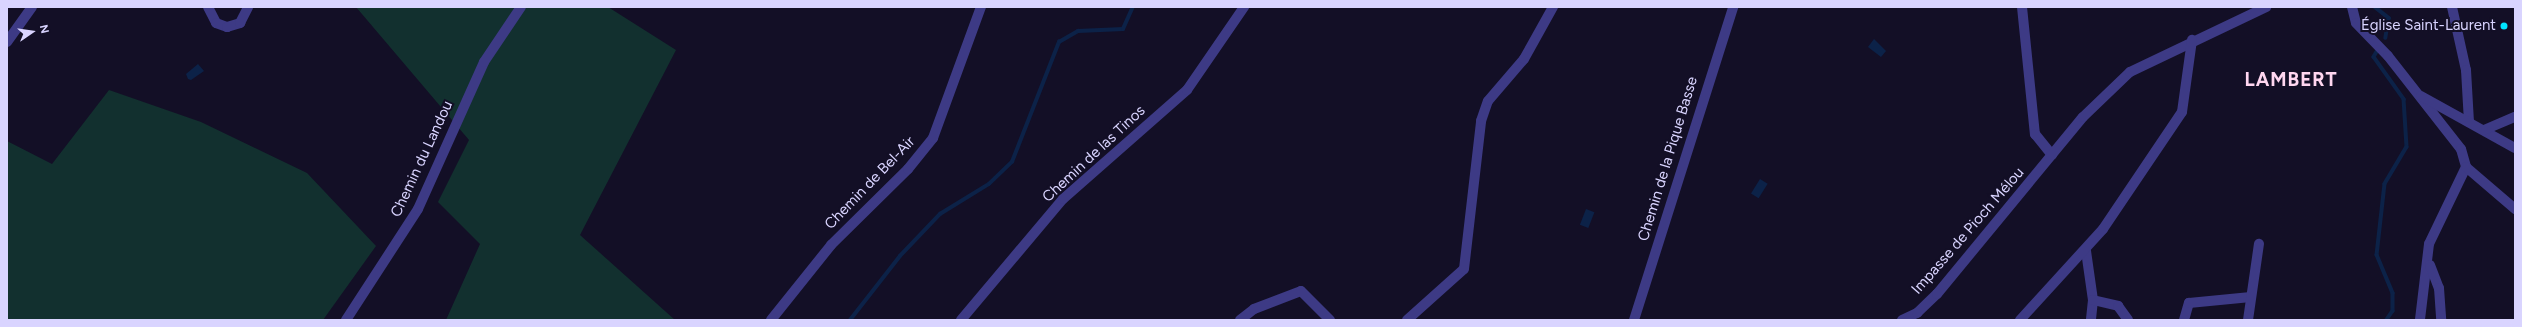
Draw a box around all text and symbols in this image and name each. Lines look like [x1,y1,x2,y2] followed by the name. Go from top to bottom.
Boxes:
[12,12,52,52] north arrow
[2361,17,2496,35] place label: Église Saint-Laurent
[2499,21,2509,31] marker: Église Saint-Laurent
[37,24,51,35] text: N
[2245,69,2337,91] district label: LAMBERT
[1634,75,1702,243] street label: Chemin de la Pique Basse
[387,98,457,220] street label: Chemin du Landou
[1039,102,1149,206] street label: Chemin de las Tinos
[821,133,919,233] street label: Chemin de Bel-Air
[1908,164,2028,298] street label: Impasse de Pioch Mélou

